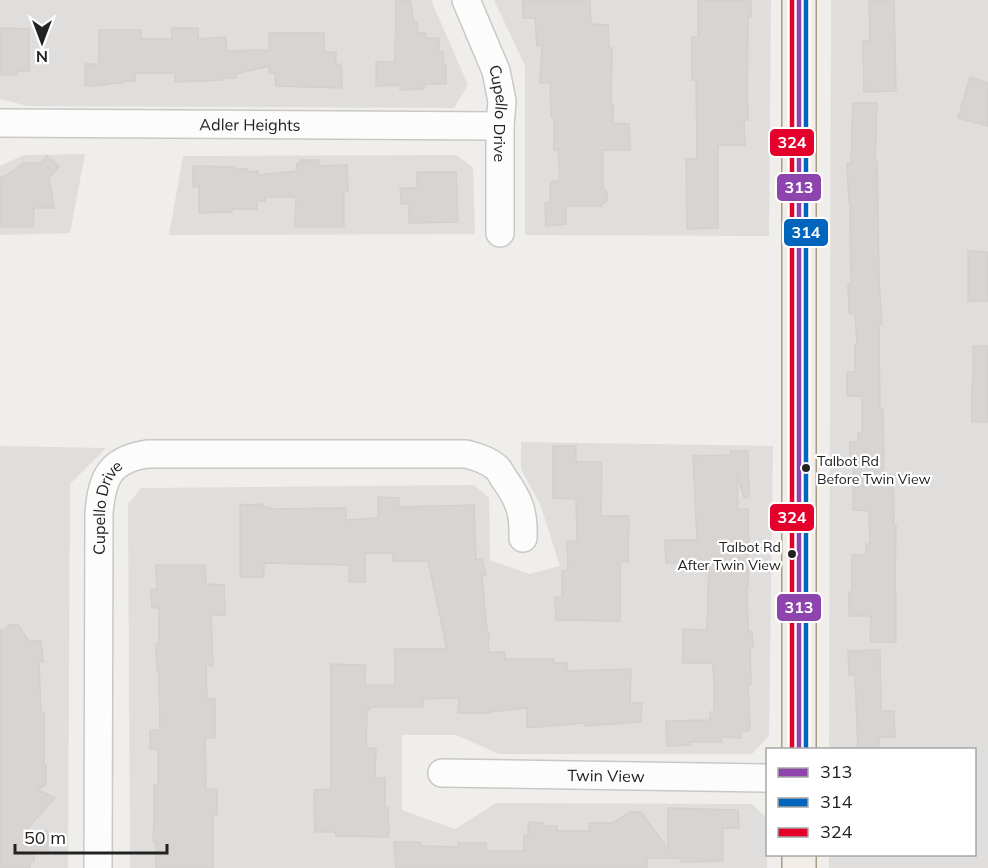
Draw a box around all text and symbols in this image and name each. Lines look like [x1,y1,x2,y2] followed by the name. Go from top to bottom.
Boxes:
[12,12,72,72] north arrow
[36,47,48,67] text: N
[484,62,512,162] street label: Cupello Drive
[199,114,301,135] street label: Adler Heights
[769,128,815,157] line badge: 324
[778,132,807,152] text: 324
[776,173,822,202] line badge: 313
[785,177,813,197] text: 313
[783,218,829,247] line badge: 314
[792,222,821,242] text: 314
[817,452,931,488] place label: Talbot Rd Before Twin View
[89,455,126,555] street label: Cupello Drive
[800,462,812,474] marker: Talbot Rd Before Twin View
[769,503,815,532] line badge: 324
[778,507,807,527] text: 324
[678,538,781,574] place label: Talbot Rd After Twin View
[786,548,798,560] marker: Talbot Rd After Twin View
[776,593,822,622] line badge: 313
[785,597,813,617] text: 313
[766,748,976,856] legend
[820,760,852,783] text: 313
[567,765,645,786] street label: Twin View
[820,790,853,813] text: 314
[15,817,166,855] scale bar
[820,820,853,843] text: 324
[24,826,66,849] text: 50 m

